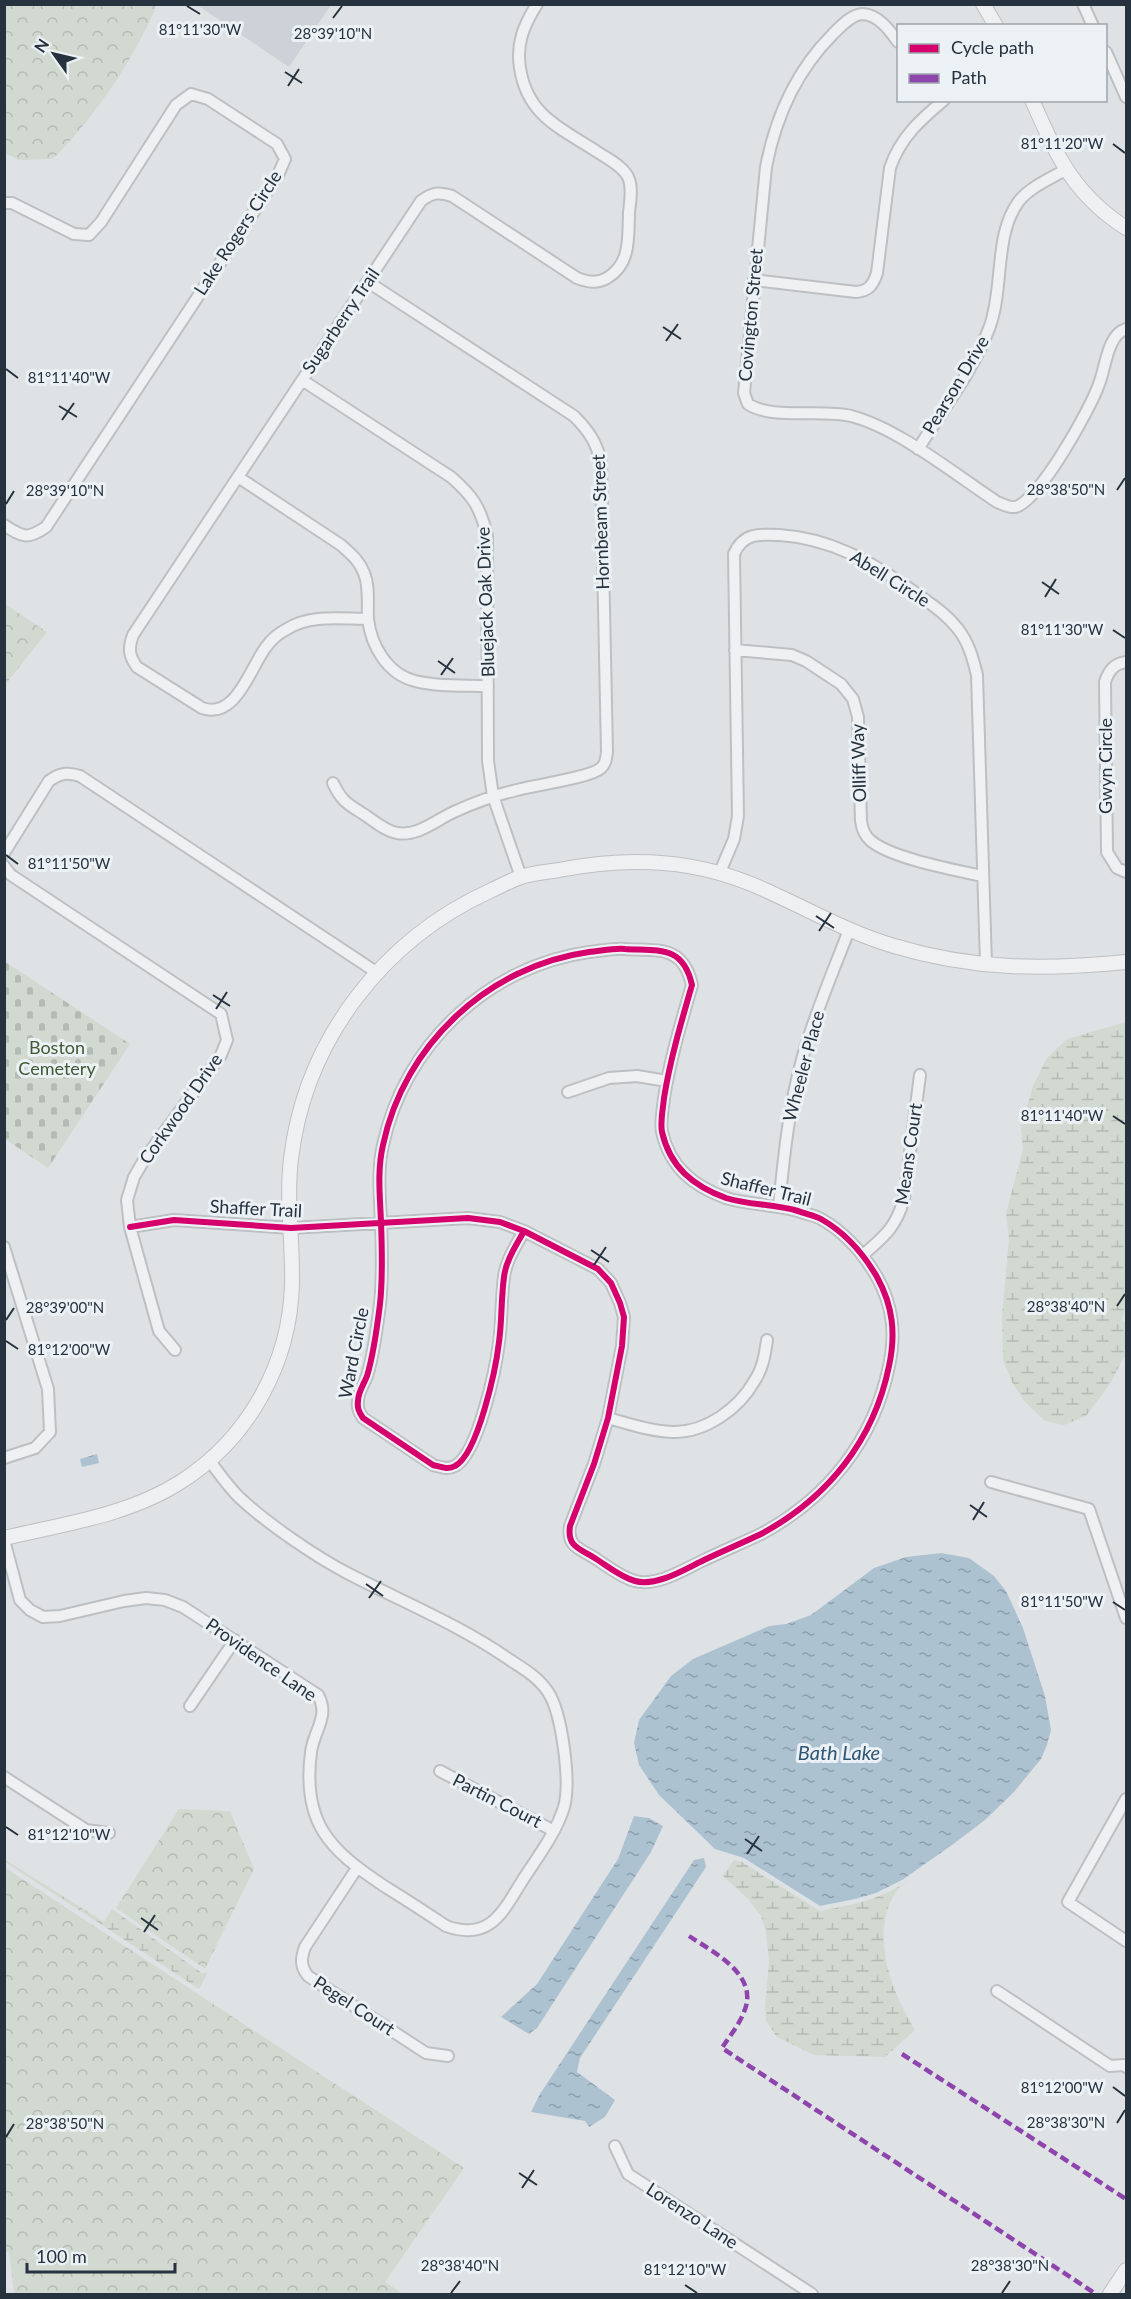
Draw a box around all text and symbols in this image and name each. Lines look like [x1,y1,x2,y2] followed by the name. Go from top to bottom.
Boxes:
[159,20,242,38] text: 81°11'30"W
[24,24,84,84] north arrow
[294,24,372,42] text: 28°39'10"N
[897,24,1107,102] legend
[30,35,52,56] text: N
[951,36,1034,58] text: Cycle path
[951,66,987,88] text: Path
[1021,134,1104,152] text: 81°11'20"W
[189,166,286,299] street label: Lake Rogers Circle
[733,247,767,382] street label: Covington Street
[297,263,384,377] street label: Sugarberry Trail
[917,331,993,438] street label: Pearson Drive
[28,368,111,386] text: 81°11'40"W
[587,453,613,590] street label: Hornbeam Street
[1027,480,1105,498] text: 28°38'50"N
[26,481,104,499] text: 28°39'10"N
[471,526,499,678] street label: Bluejack Oak Drive
[847,545,934,611] street label: Abell Circle
[1021,620,1104,638] text: 81°11'30"W
[1094,718,1116,814] street label: Gwyn Circle
[846,723,870,803] street label: Olliff Way
[28,854,111,872] text: 81°11'50"W
[778,1008,828,1124] street label: Wheeler Place
[18,1036,96,1079] park label: Boston Cemetery
[134,1049,226,1168] street label: Corkwood Drive
[890,1101,926,1206] street label: Means Court
[1021,1106,1104,1124] text: 81°11'40"W
[719,1166,814,1210] street label: Shaffer Trail
[209,1195,303,1221] street label: Shaffer Trail
[1027,1297,1105,1315] text: 28°38'40"N
[26,1298,104,1316] text: 28°39'00"N
[333,1305,373,1400] street label: Ward Circle
[28,1340,111,1358] text: 81°12'00"W
[1021,1592,1104,1610] text: 81°11'50"W
[202,1613,321,1706] street label: Providence Lane
[798,1740,880,1764] water label: Bath Lake
[449,1768,546,1832] street label: Partin Court
[28,1825,111,1843] text: 81°12'10"W
[310,1971,400,2040] street label: Pegel Court
[1021,2078,1104,2096] text: 81°12'00"W
[1027,2113,1105,2131] text: 28°38'30"N
[26,2114,104,2132] text: 28°38'50"N
[643,2177,743,2253] street label: Lorenzo Lane
[27,2236,176,2274] scale bar
[36,2245,87,2267] text: 100 m
[421,2256,499,2274] text: 28°38'40"N
[971,2256,1049,2274] text: 28°38'30"N
[644,2260,727,2278] text: 81°12'10"W

